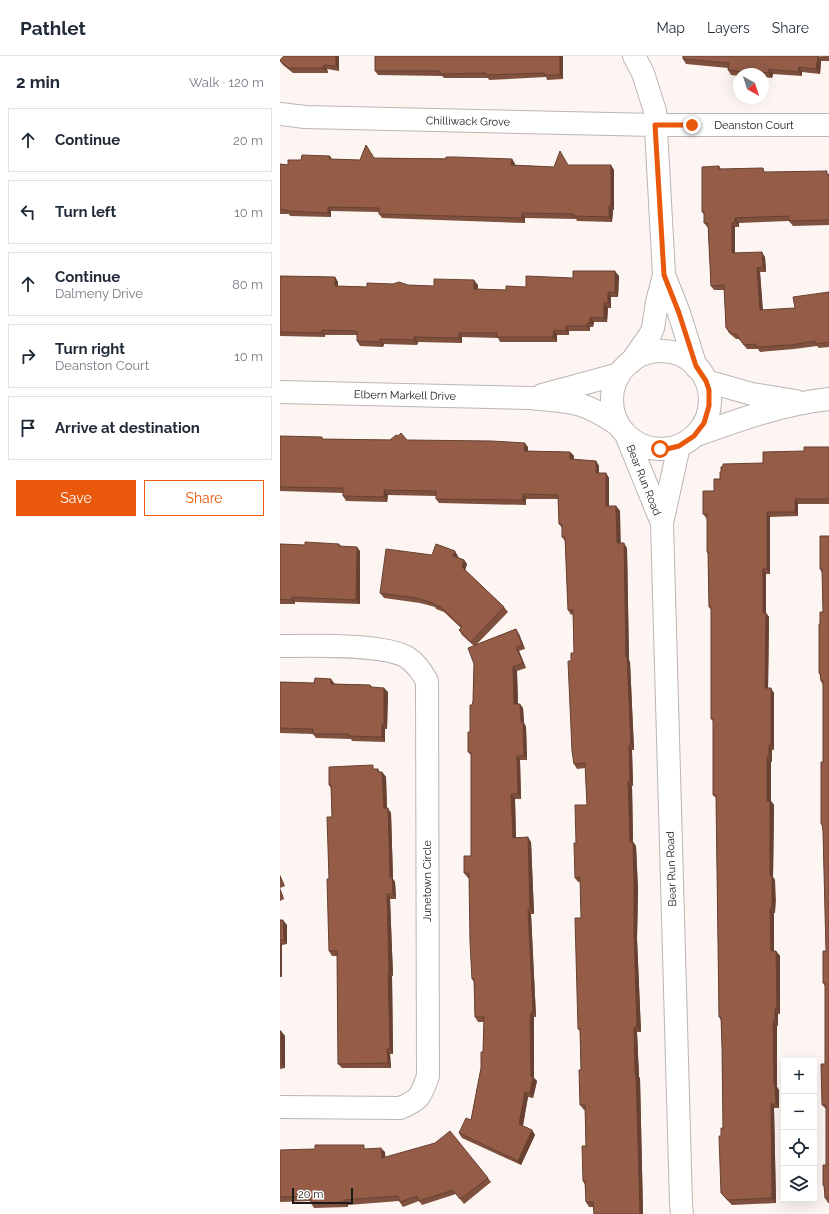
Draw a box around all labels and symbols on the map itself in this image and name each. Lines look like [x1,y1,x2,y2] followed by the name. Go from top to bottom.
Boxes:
[733,68,769,104] north arrow
[426,114,511,129] street label: Chilliwack Grove
[683,116,701,134] route end
[714,119,794,132] street label: Deanston Court
[354,388,457,403] street label: Elbern Markell Drive
[651,440,669,458] route start
[623,443,664,518] street label: Bear Run Road
[664,831,679,907] street label: Bear Run Road
[421,840,434,922] street label: Junetown Circle
[292,1186,353,1205] scale bar

